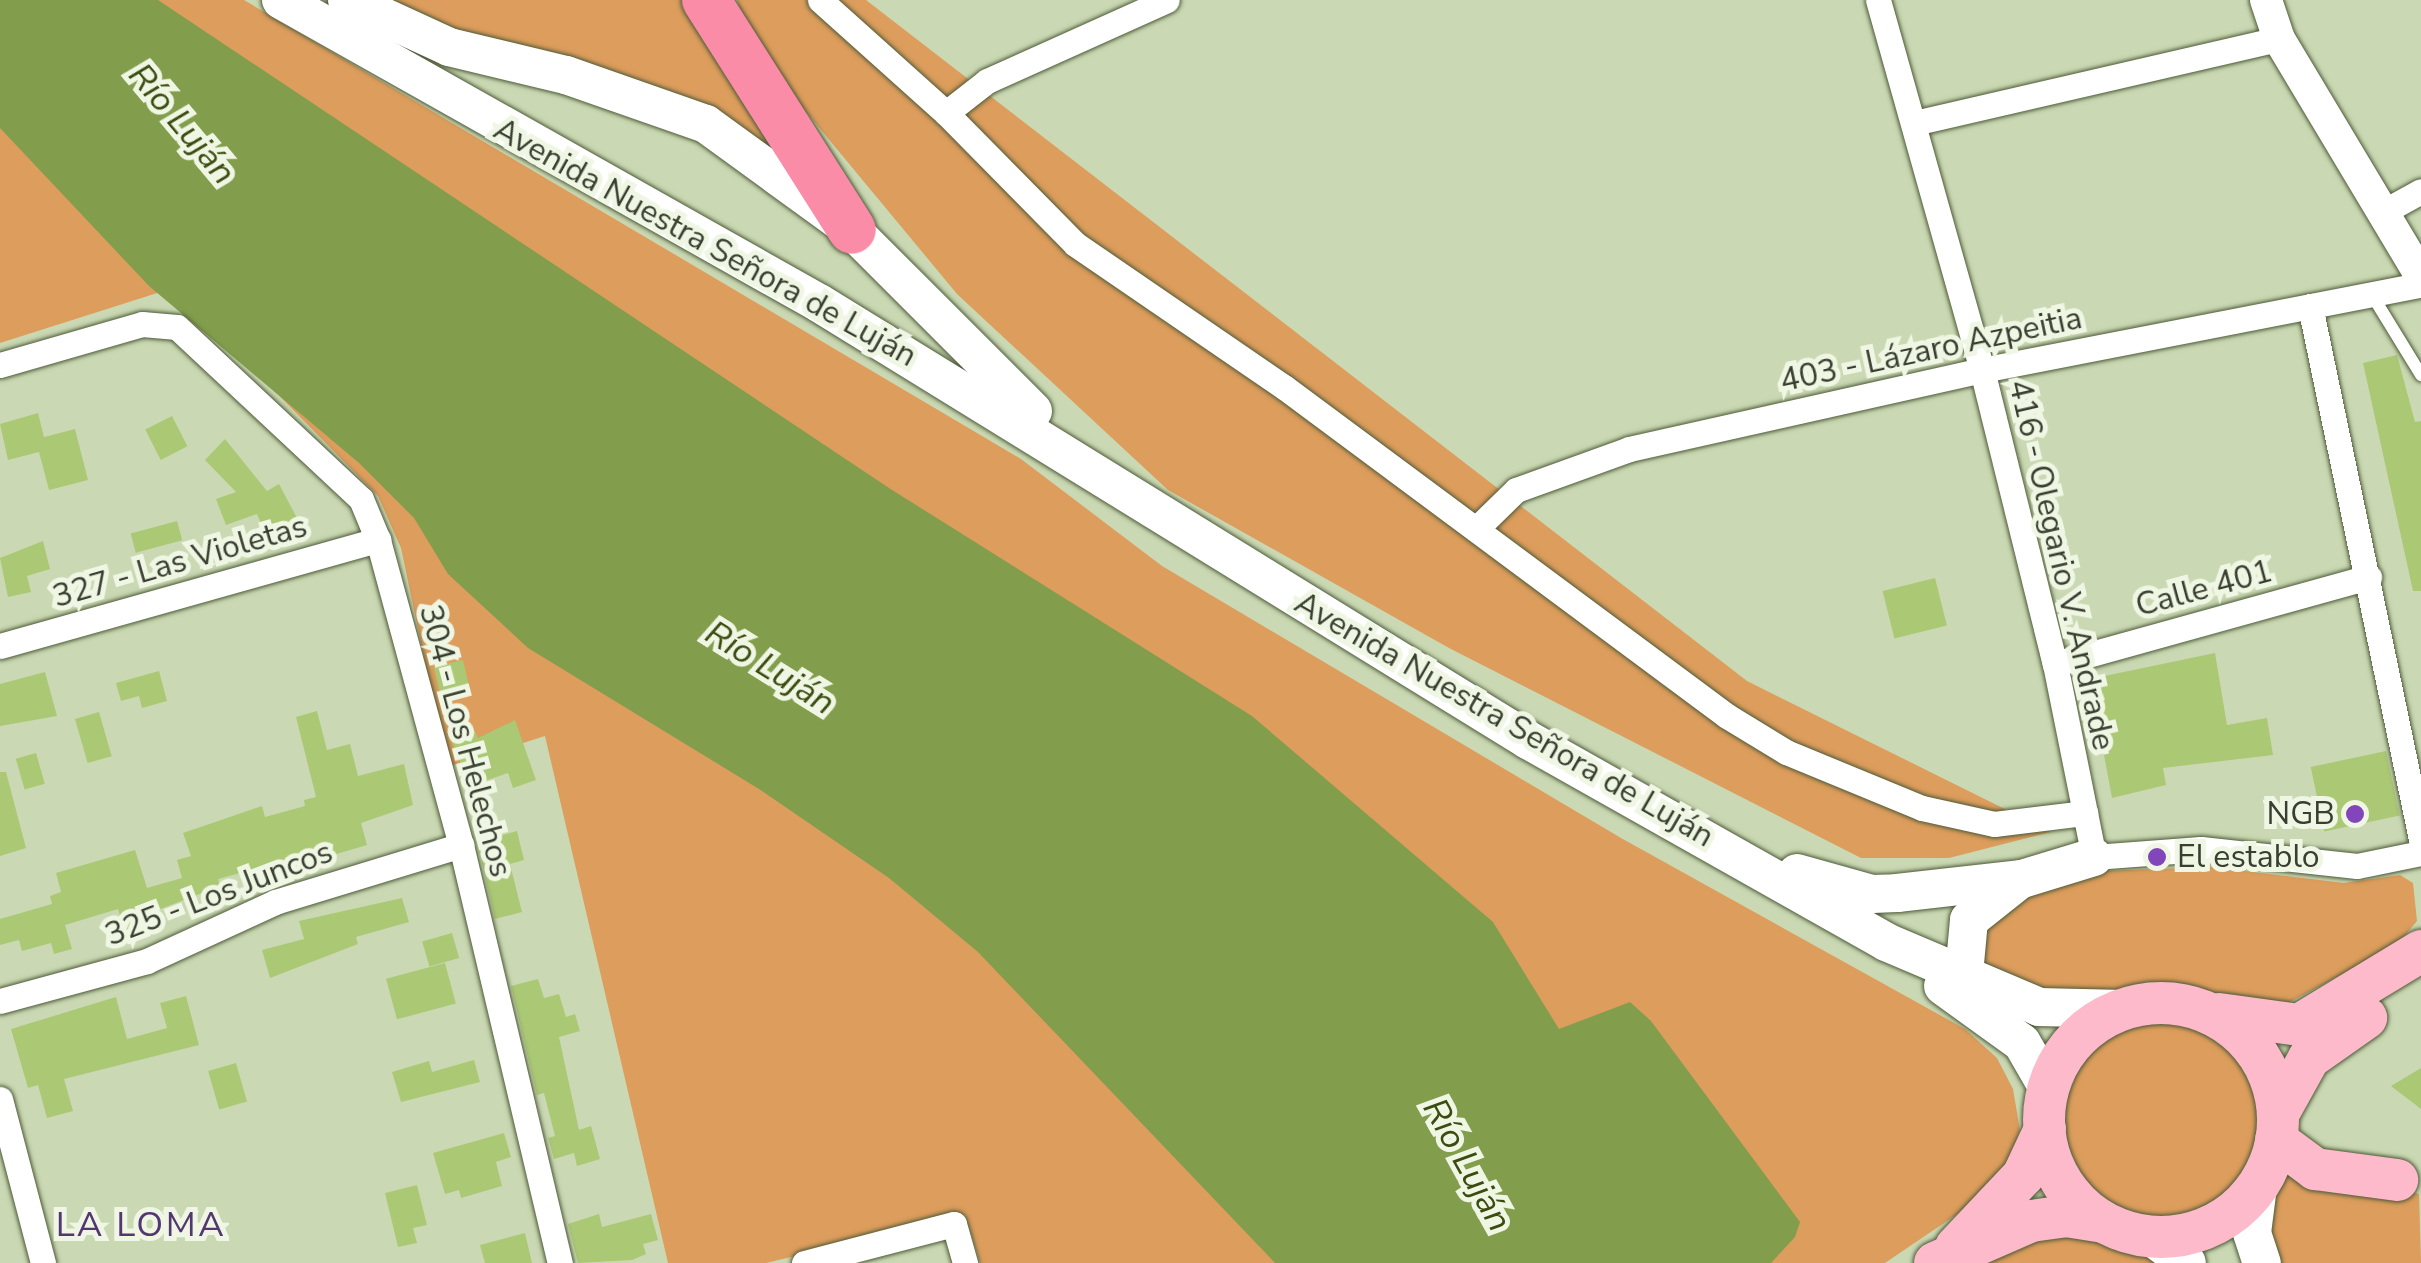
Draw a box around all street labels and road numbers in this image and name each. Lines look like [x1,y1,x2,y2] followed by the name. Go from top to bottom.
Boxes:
[487,110,923,376] street label: Avenida Nuestra Señora de Luján
[1777,299,2085,401] street label: 403 - Lázaro Azpeitia
[2000,376,2122,754] street label: 416 - Olegario V. Andrade
[48,507,312,617] street label: 327 - Las Violetas
[2132,552,2276,626] street label: Calle 401
[1288,584,1720,856] street label: Avenida Nuestra Señora de Luján
[410,601,520,881] street label: 304 - Los Helechos
[100,833,338,955] street label: 325 - Los Juncos

